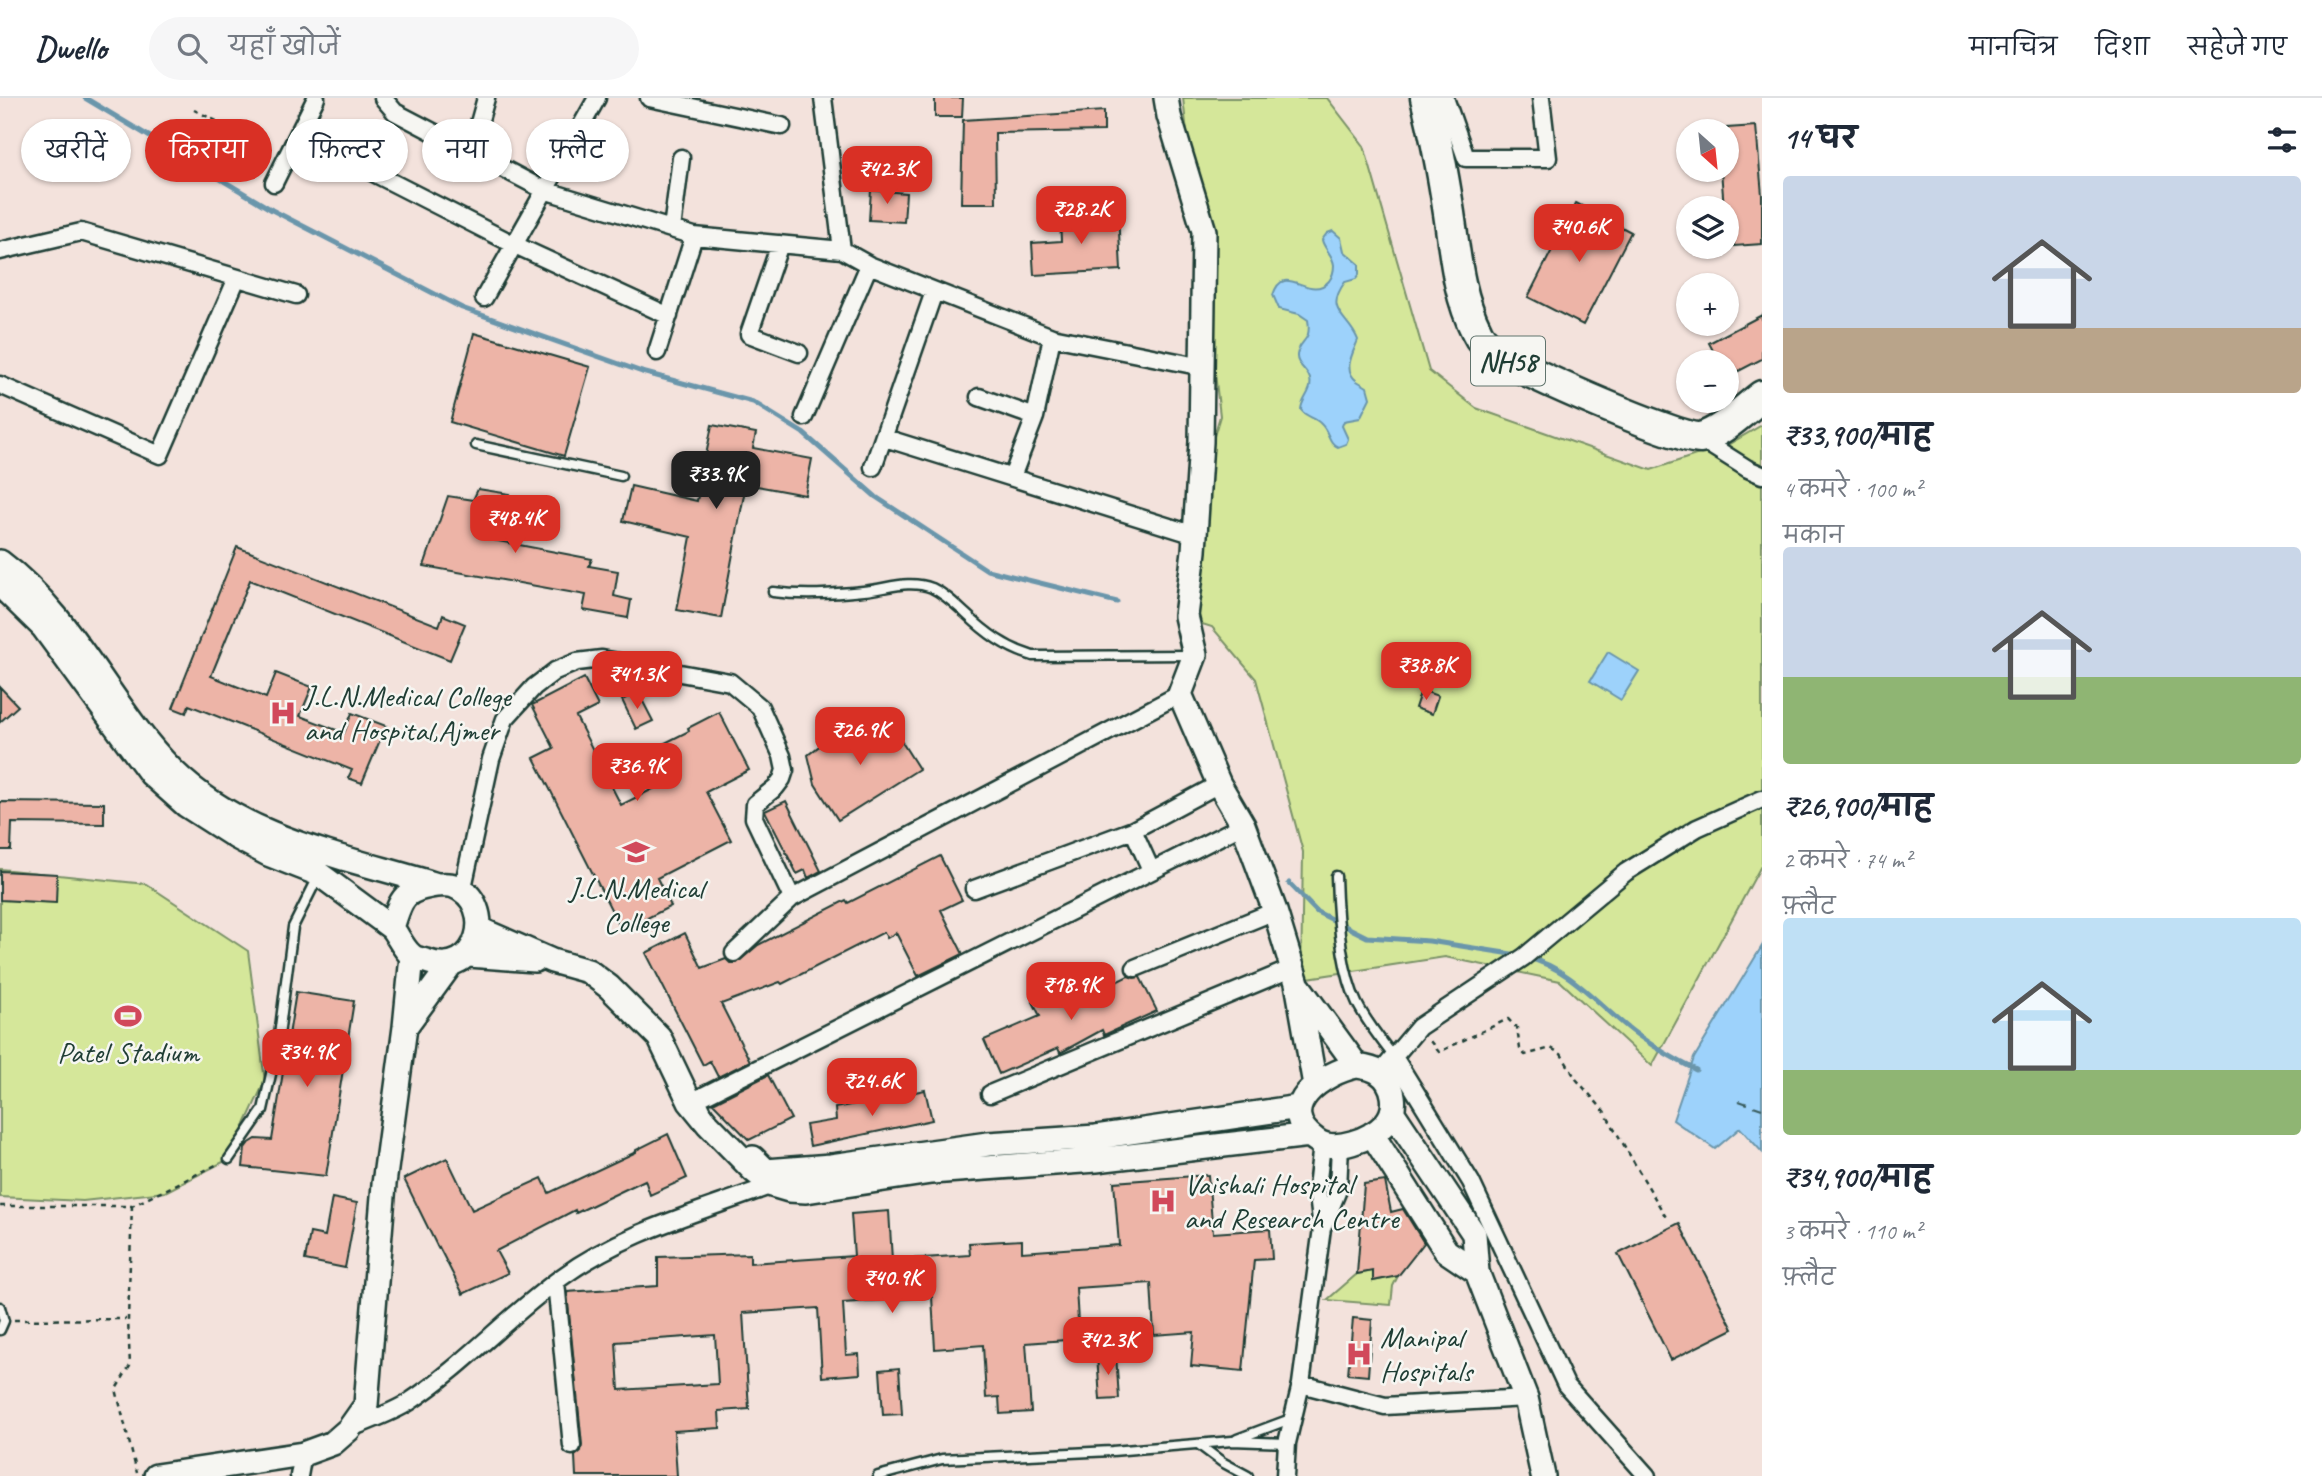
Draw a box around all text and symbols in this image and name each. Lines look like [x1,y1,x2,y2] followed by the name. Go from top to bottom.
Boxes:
[149,17,639,80] search box
[35,27,107,69] text: Dwello
[173,29,211,67] icon: search
[229,30,340,63] text: यहाँ खोजें
[1969,32,2057,62] text: मानचित्र
[2095,32,2150,62] text: दिशा
[2188,32,2287,62] text: सहेजे गए
[21,119,131,182] chip: खरीदें
[145,119,272,182] chip: किराया
[286,119,408,182] chip: फ़िल्टर
[422,119,512,182] chip: नया
[526,119,629,182] chip: फ़्लैट
[1676,119,1740,182] north arrow
[1676,119,1739,413] map controls
[1783,119,1857,157] text: 14 घर
[2263,121,2301,159] icon: filters
[830,146,944,206] pin: ₹42.3K
[858,154,916,183] text: ₹42.3K
[1024,186,1138,246] pin: ₹28.2K
[1052,194,1110,223] text: ₹28.2K
[1676,196,1739,259] button: layers
[1522,204,1636,264] pin: ₹40.6K
[1550,212,1608,241] text: ₹40.6K
[1979,221,2105,347] icon: home
[1676,273,1739,336] button: +
[1471,336,1545,386] road number: NH58
[1676,350,1739,413] button: −
[1783,416,1932,454] text: ₹33,900/माह
[659,452,773,511] pin: ₹33.9K
[687,459,745,488] text: ₹33.9K
[1783,475,1921,504] text: 4 कमरे · 100 m²
[458,496,572,555] pin: ₹48.4K
[486,503,544,532] text: ₹48.4K
[1783,521,1844,550] text: मकान
[1979,592,2105,718] icon: home
[1369,642,1483,702] pin: ₹38.8K
[1397,650,1455,679] text: ₹38.8K
[580,652,694,711] pin: ₹41.3K
[608,659,666,688] text: ₹41.3K
[302,677,513,749] place label: J.L.N.Medical College and Hospital,Ajmer
[268,698,298,728] hospital icon: J.L.N.Medical College and Hospital,Ajmer
[803,708,917,767] pin: ₹26.9K
[831,715,889,744] text: ₹26.9K
[580,744,694,803] pin: ₹36.9K
[608,751,666,780] text: ₹36.9K
[1783,787,1933,825] text: ₹26,900/माह
[621,837,651,867] school or university icon: J.L.N.Medical College
[1783,846,1911,875] text: 2 कमरे · 74 m²
[567,869,708,941] place label: J.L.N.Medical College
[1783,892,1835,921] text: फ़्लैट
[1014,962,1128,1022] pin: ₹18.9K
[1979,963,2105,1089] icon: home
[1042,970,1100,999] text: ₹18.9K
[113,1001,143,1031] sports icon: Patel Stadium
[250,1030,364,1089] pin: ₹34.9K
[57,1033,200,1071] place label: Patel Stadium
[278,1037,336,1066] text: ₹34.9K
[815,1058,929,1118] pin: ₹24.6K
[843,1066,901,1095] text: ₹24.6K
[1783,1158,1932,1196] text: ₹34,900/माह
[1184,1165,1401,1237] place label: Vaishali Hospital and Research Centre
[1148,1186,1178,1216] hospital icon: Vaishali Hospital and Research Centre
[1783,1217,1921,1246] text: 3 कमरे · 110 m²
[835,1256,949,1315] pin: ₹40.9K
[863,1263,921,1292] text: ₹40.9K
[1783,1263,1835,1292] text: फ़्लैट
[1051,1318,1165,1377] pin: ₹42.3K
[1380,1318,1475,1390] place label: Manipal Hospitals
[1079,1325,1137,1354] text: ₹42.3K
[1344,1339,1374,1369] hospital icon: Manipal Hospitals

